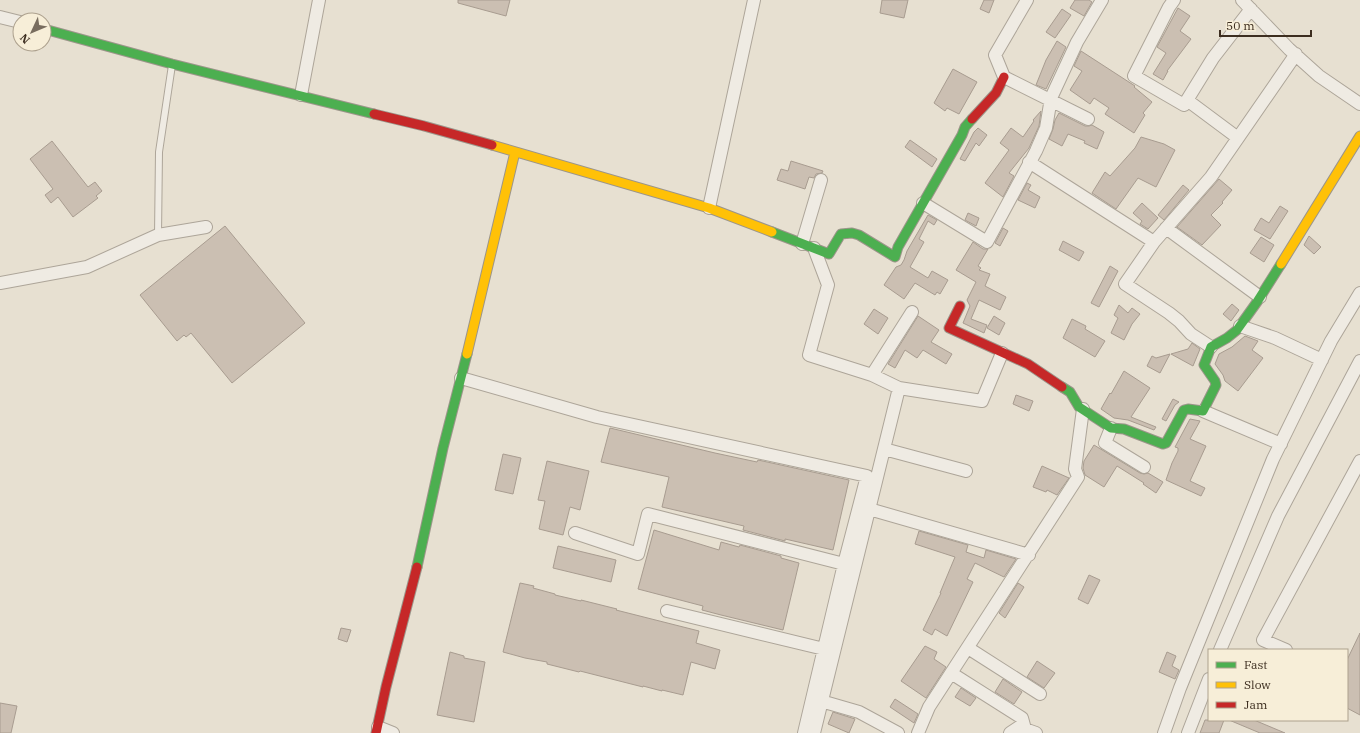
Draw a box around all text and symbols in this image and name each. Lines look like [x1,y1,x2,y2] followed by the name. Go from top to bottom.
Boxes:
[12,12,52,52] north arrow
[1220,12,1311,38] scale bar
[1226,18,1255,33] text: 50 m
[17,31,33,47] text: N
[1208,649,1348,721] legend
[1244,657,1268,672] text: Fast
[1244,677,1271,692] text: Slow
[1244,697,1268,712] text: Jam

